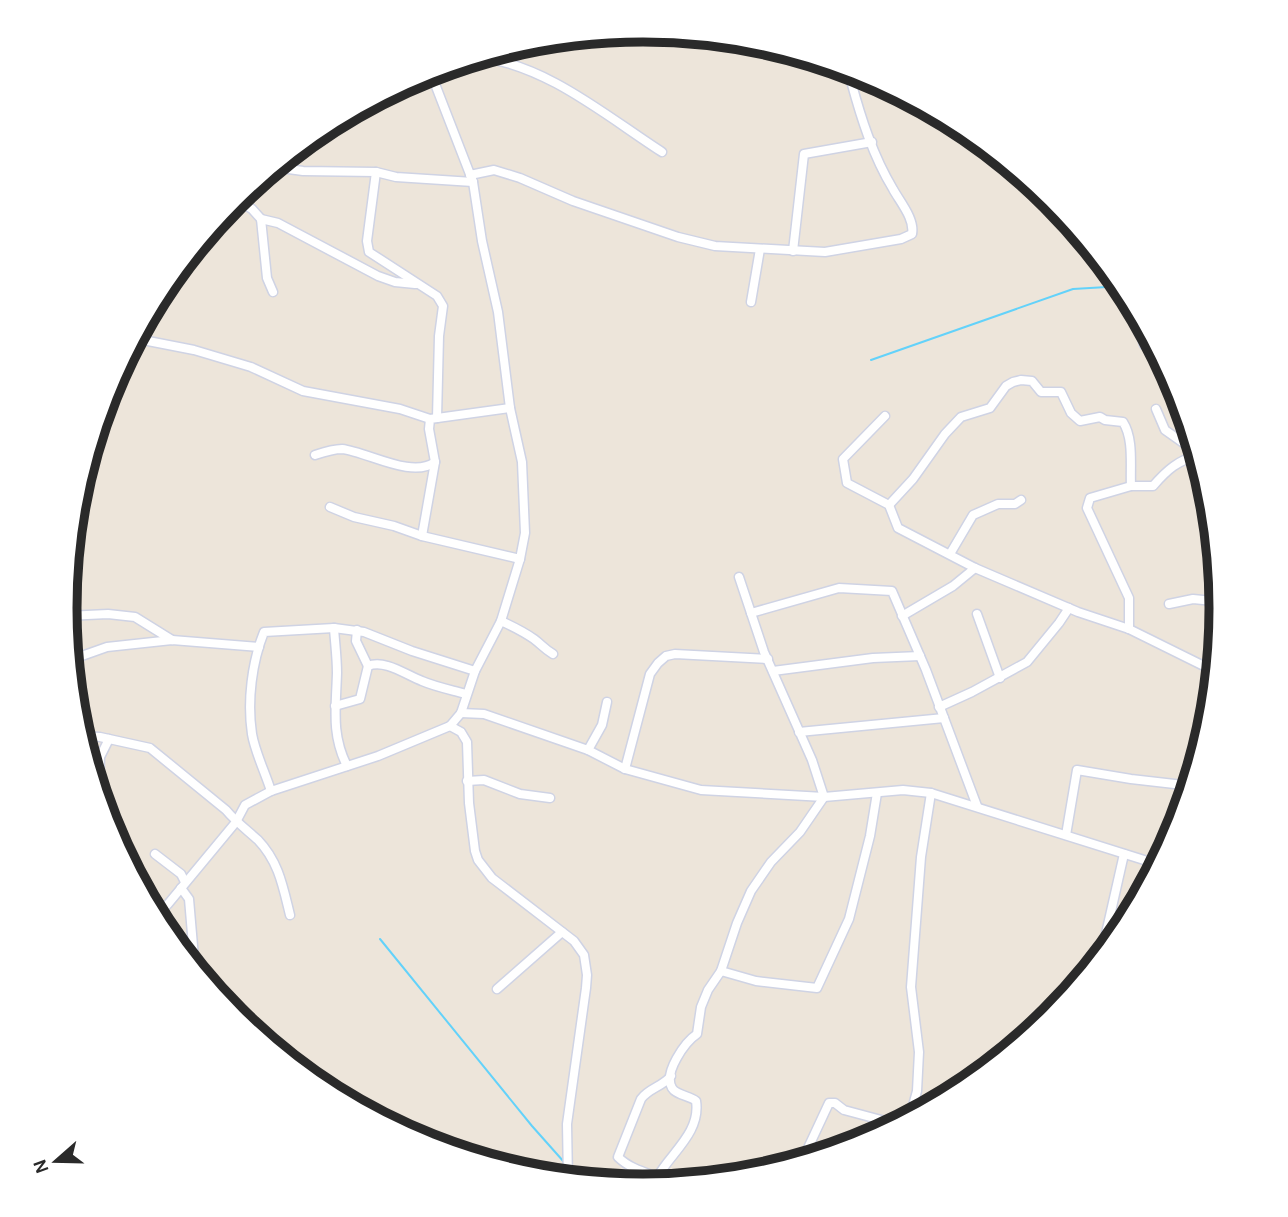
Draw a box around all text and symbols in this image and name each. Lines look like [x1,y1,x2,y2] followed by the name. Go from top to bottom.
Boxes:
[21,1126,91,1196] north arrow
[28,1156,54,1177] text: N

